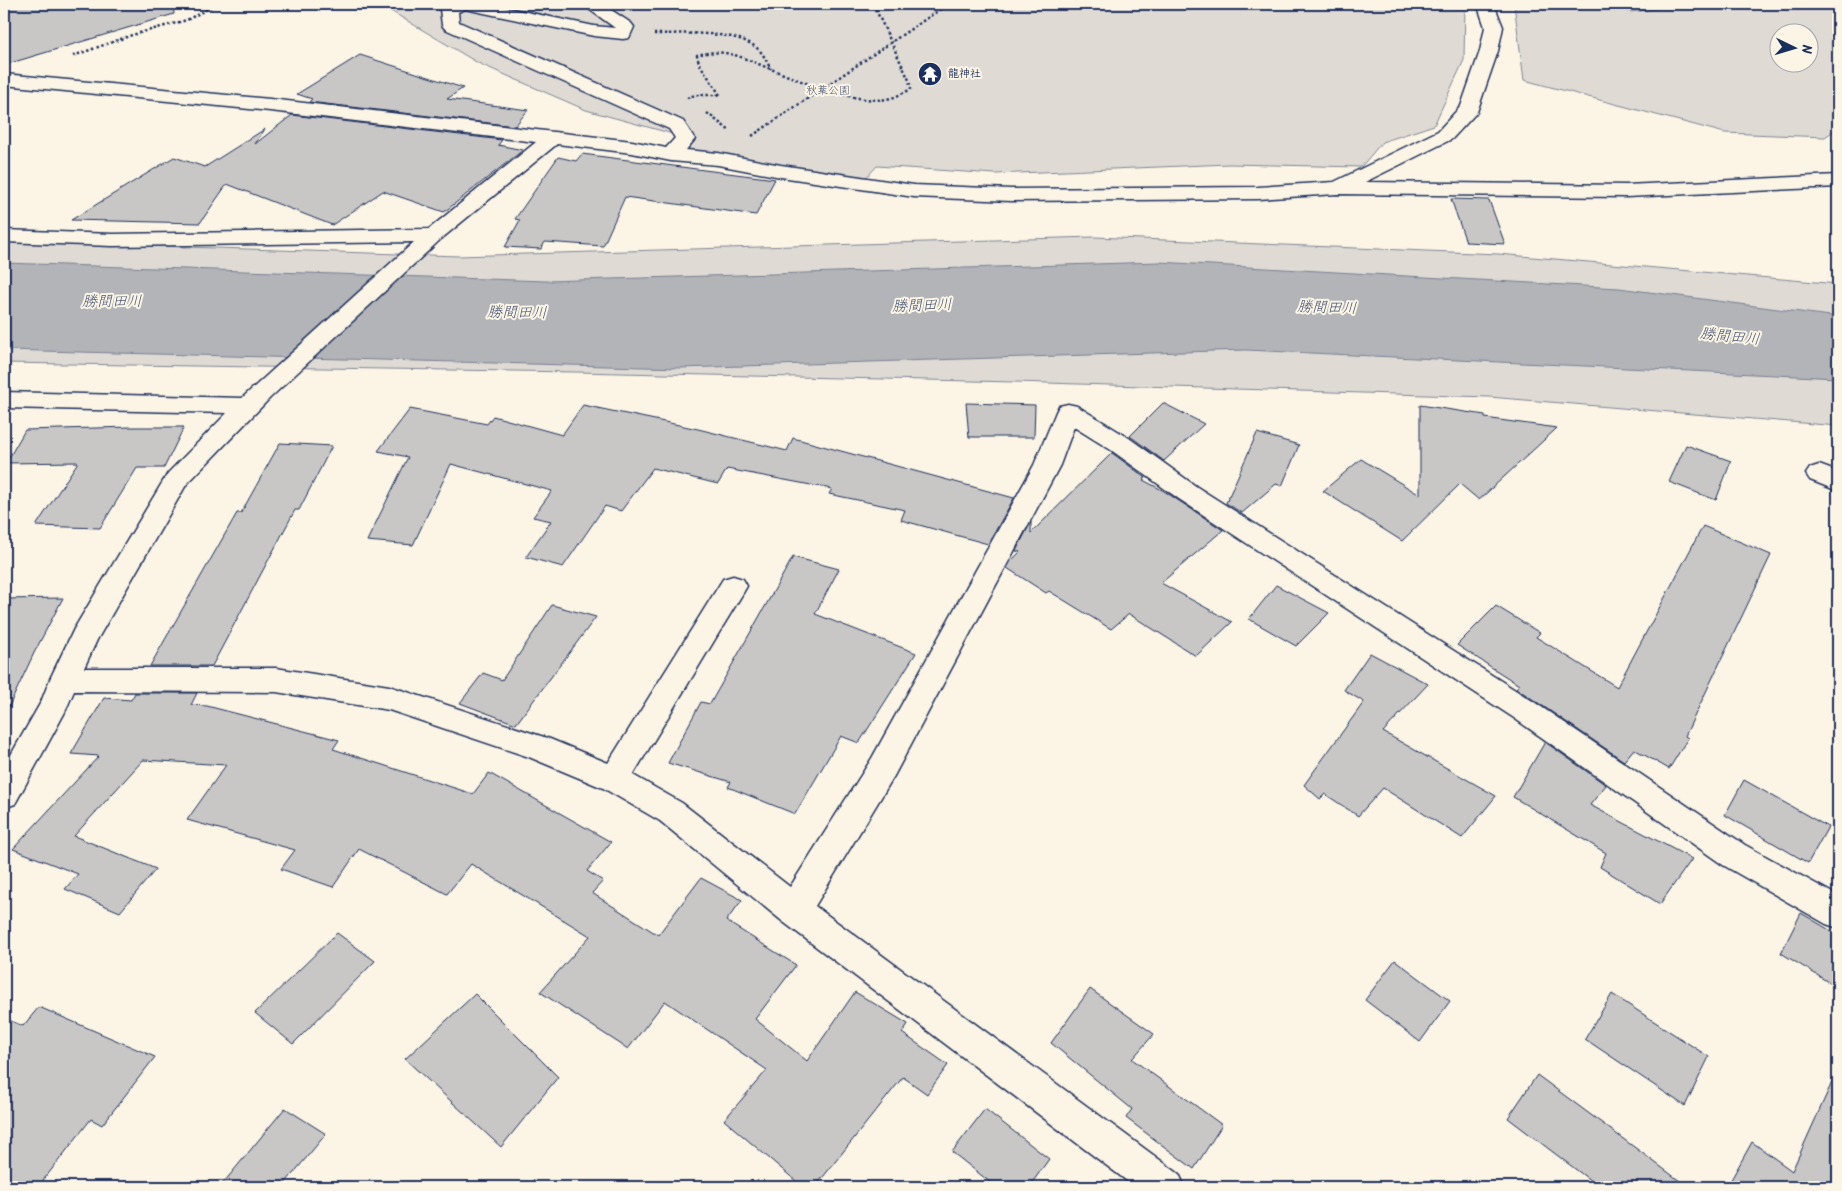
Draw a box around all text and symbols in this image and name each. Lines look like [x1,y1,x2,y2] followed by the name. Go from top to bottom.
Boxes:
[1770,22,1820,72] north arrow
[1795,44,1817,55] text: N
[917,61,943,87] temple icon: 龍神社
[948,65,981,83] place label: 龍神社
[806,82,850,100] park label: 秋葉公園
[82,290,142,314] water label: 勝間田川
[892,293,952,319] water label: 勝間田川
[1297,295,1357,321] water label: 勝間田川
[487,300,547,326] water label: 勝間田川
[1699,322,1761,352] water label: 勝間田川

